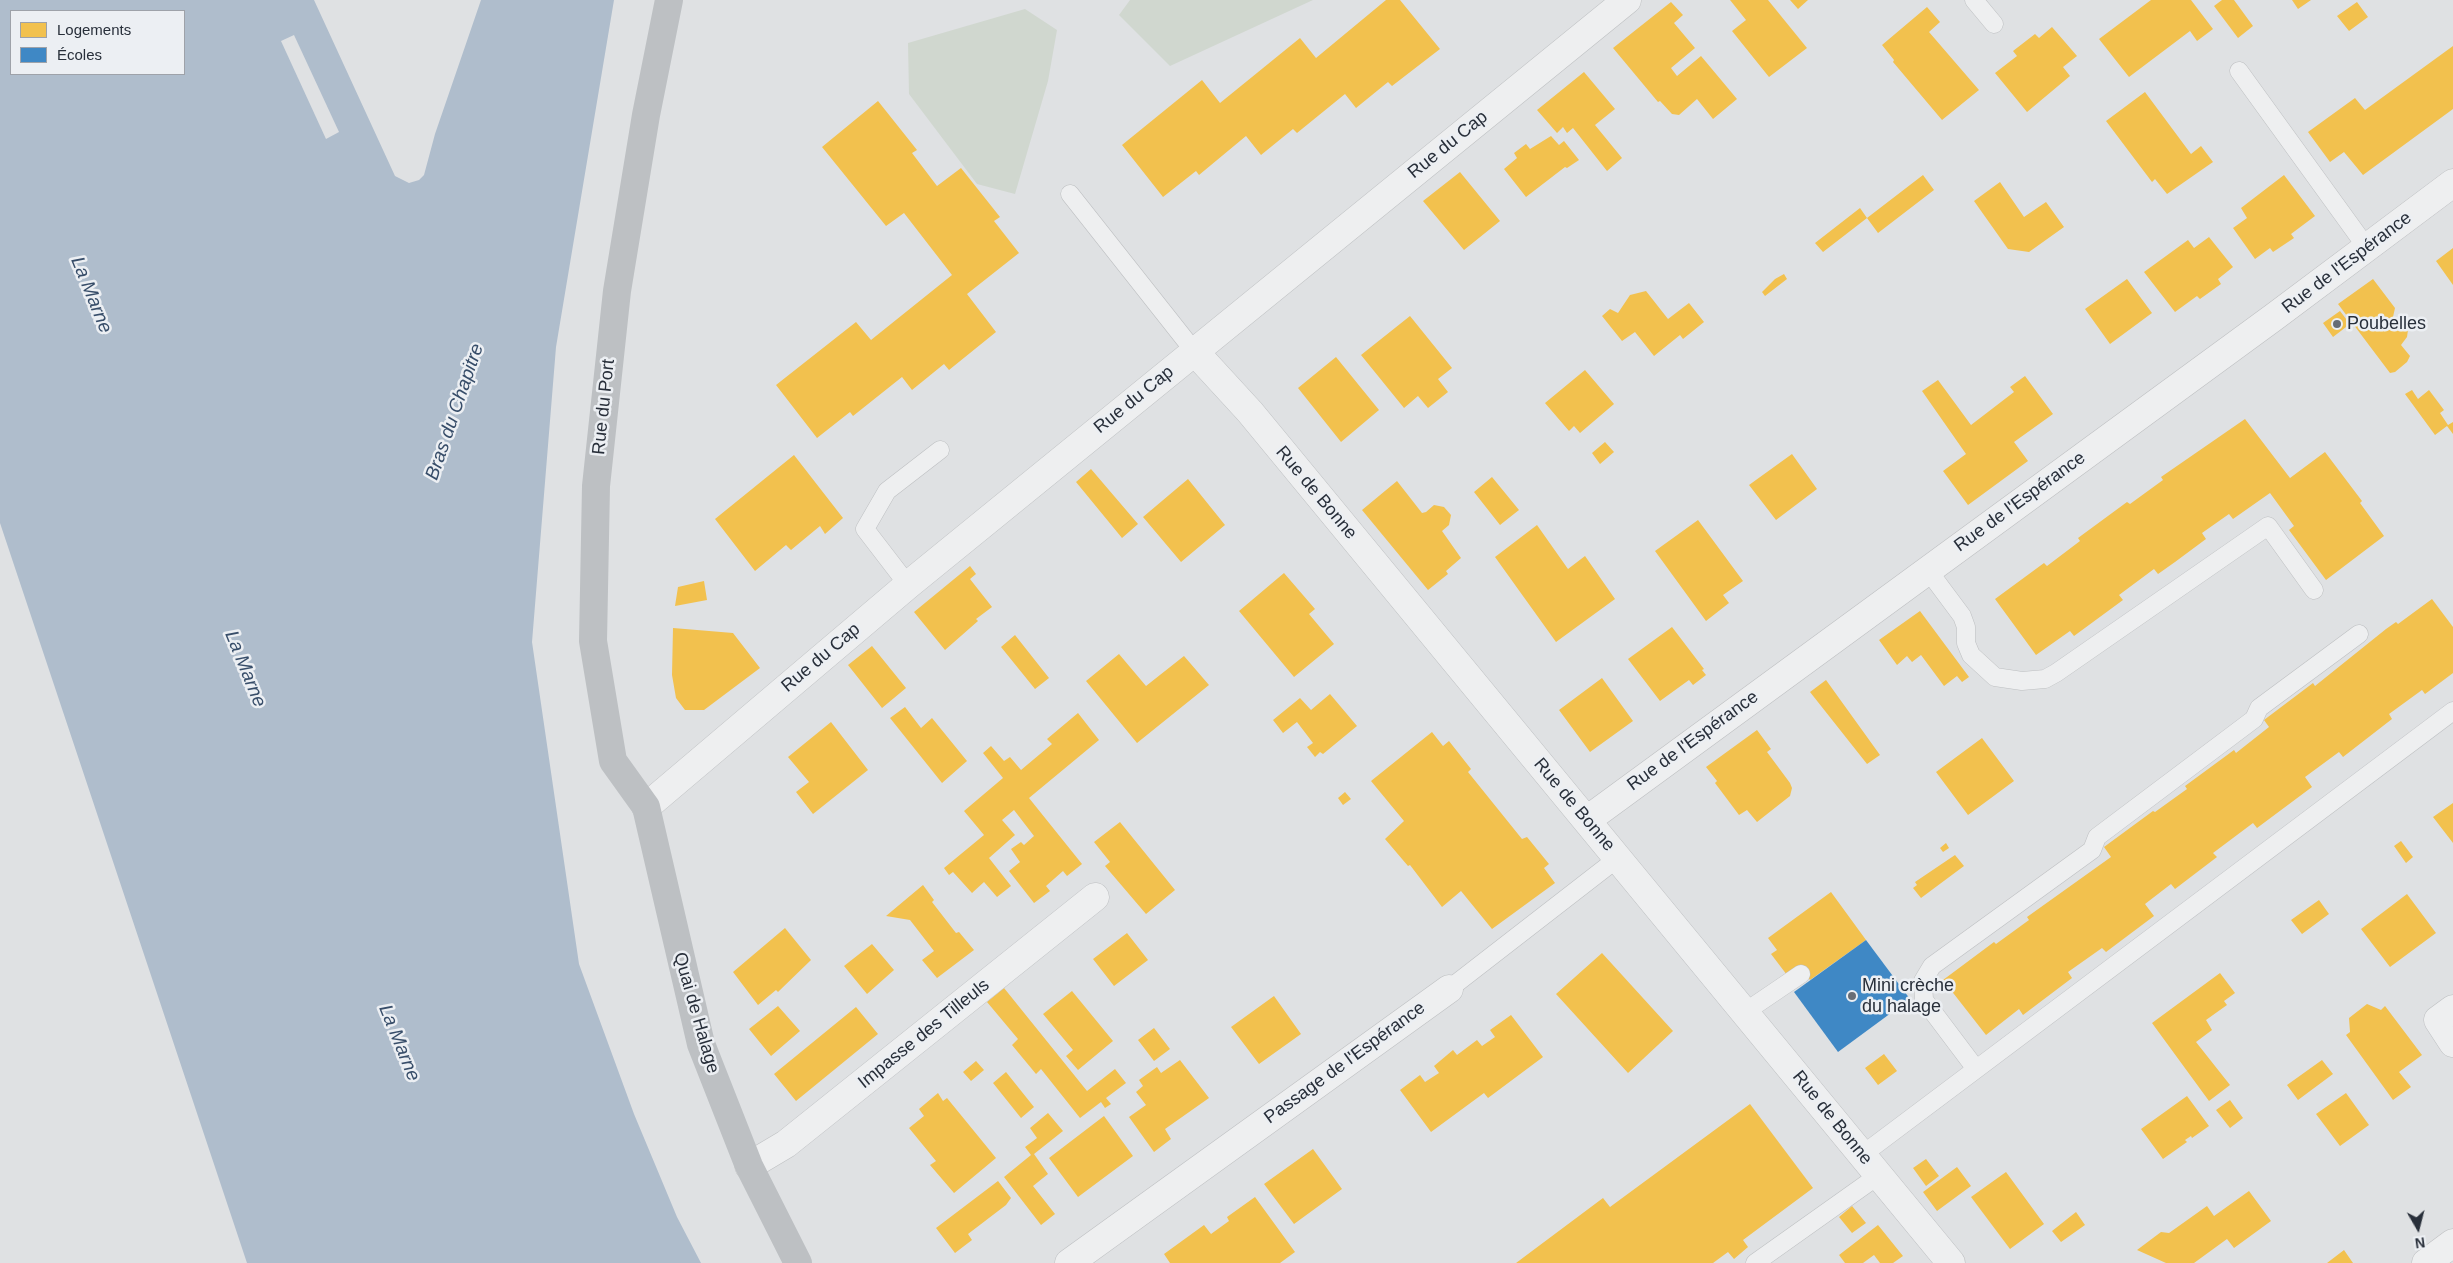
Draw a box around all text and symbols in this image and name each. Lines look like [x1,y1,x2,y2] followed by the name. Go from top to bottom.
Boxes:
[10,10,185,75] legend
[57,21,131,38] text: Logements
[57,46,102,63] text: Écoles
[1404,106,1492,184] street label: Rue du Cap
[2278,207,2416,319] street label: Rue de l'Espérance
[65,254,117,336] water label: La Marne
[2347,313,2426,335] place label: Poubelles
[2331,318,2343,330] marker: Poubelles
[421,341,489,483] water label: Bras du Chapitre
[588,358,620,456] street label: Rue du Port
[1090,361,1178,439] street label: Rue du Cap
[1271,442,1361,544] street label: Rue de Bonne
[1950,447,2090,557] street label: Rue de l'Espérance
[777,619,865,697] street label: Rue du Cap
[219,628,271,710] water label: La Marne
[1623,686,1763,796] street label: Rue de l'Espérance
[1529,754,1619,856] street label: Rue de Bonne
[668,950,724,1076] street label: Quai de Halage
[854,975,994,1093] street label: Impasse des Tilleuls
[1862,975,1954,1018] place label: Mini crèche du halage
[1846,990,1858,1002] marker: Mini crèche du halage
[1260,997,1430,1129] street label: Passage de l'Espérance
[373,1002,425,1084] water label: La Marne
[1787,1066,1877,1170] street label: Rue de Bonne
[2393,1203,2443,1253] north arrow
[2414,1234,2426,1251] text: N

